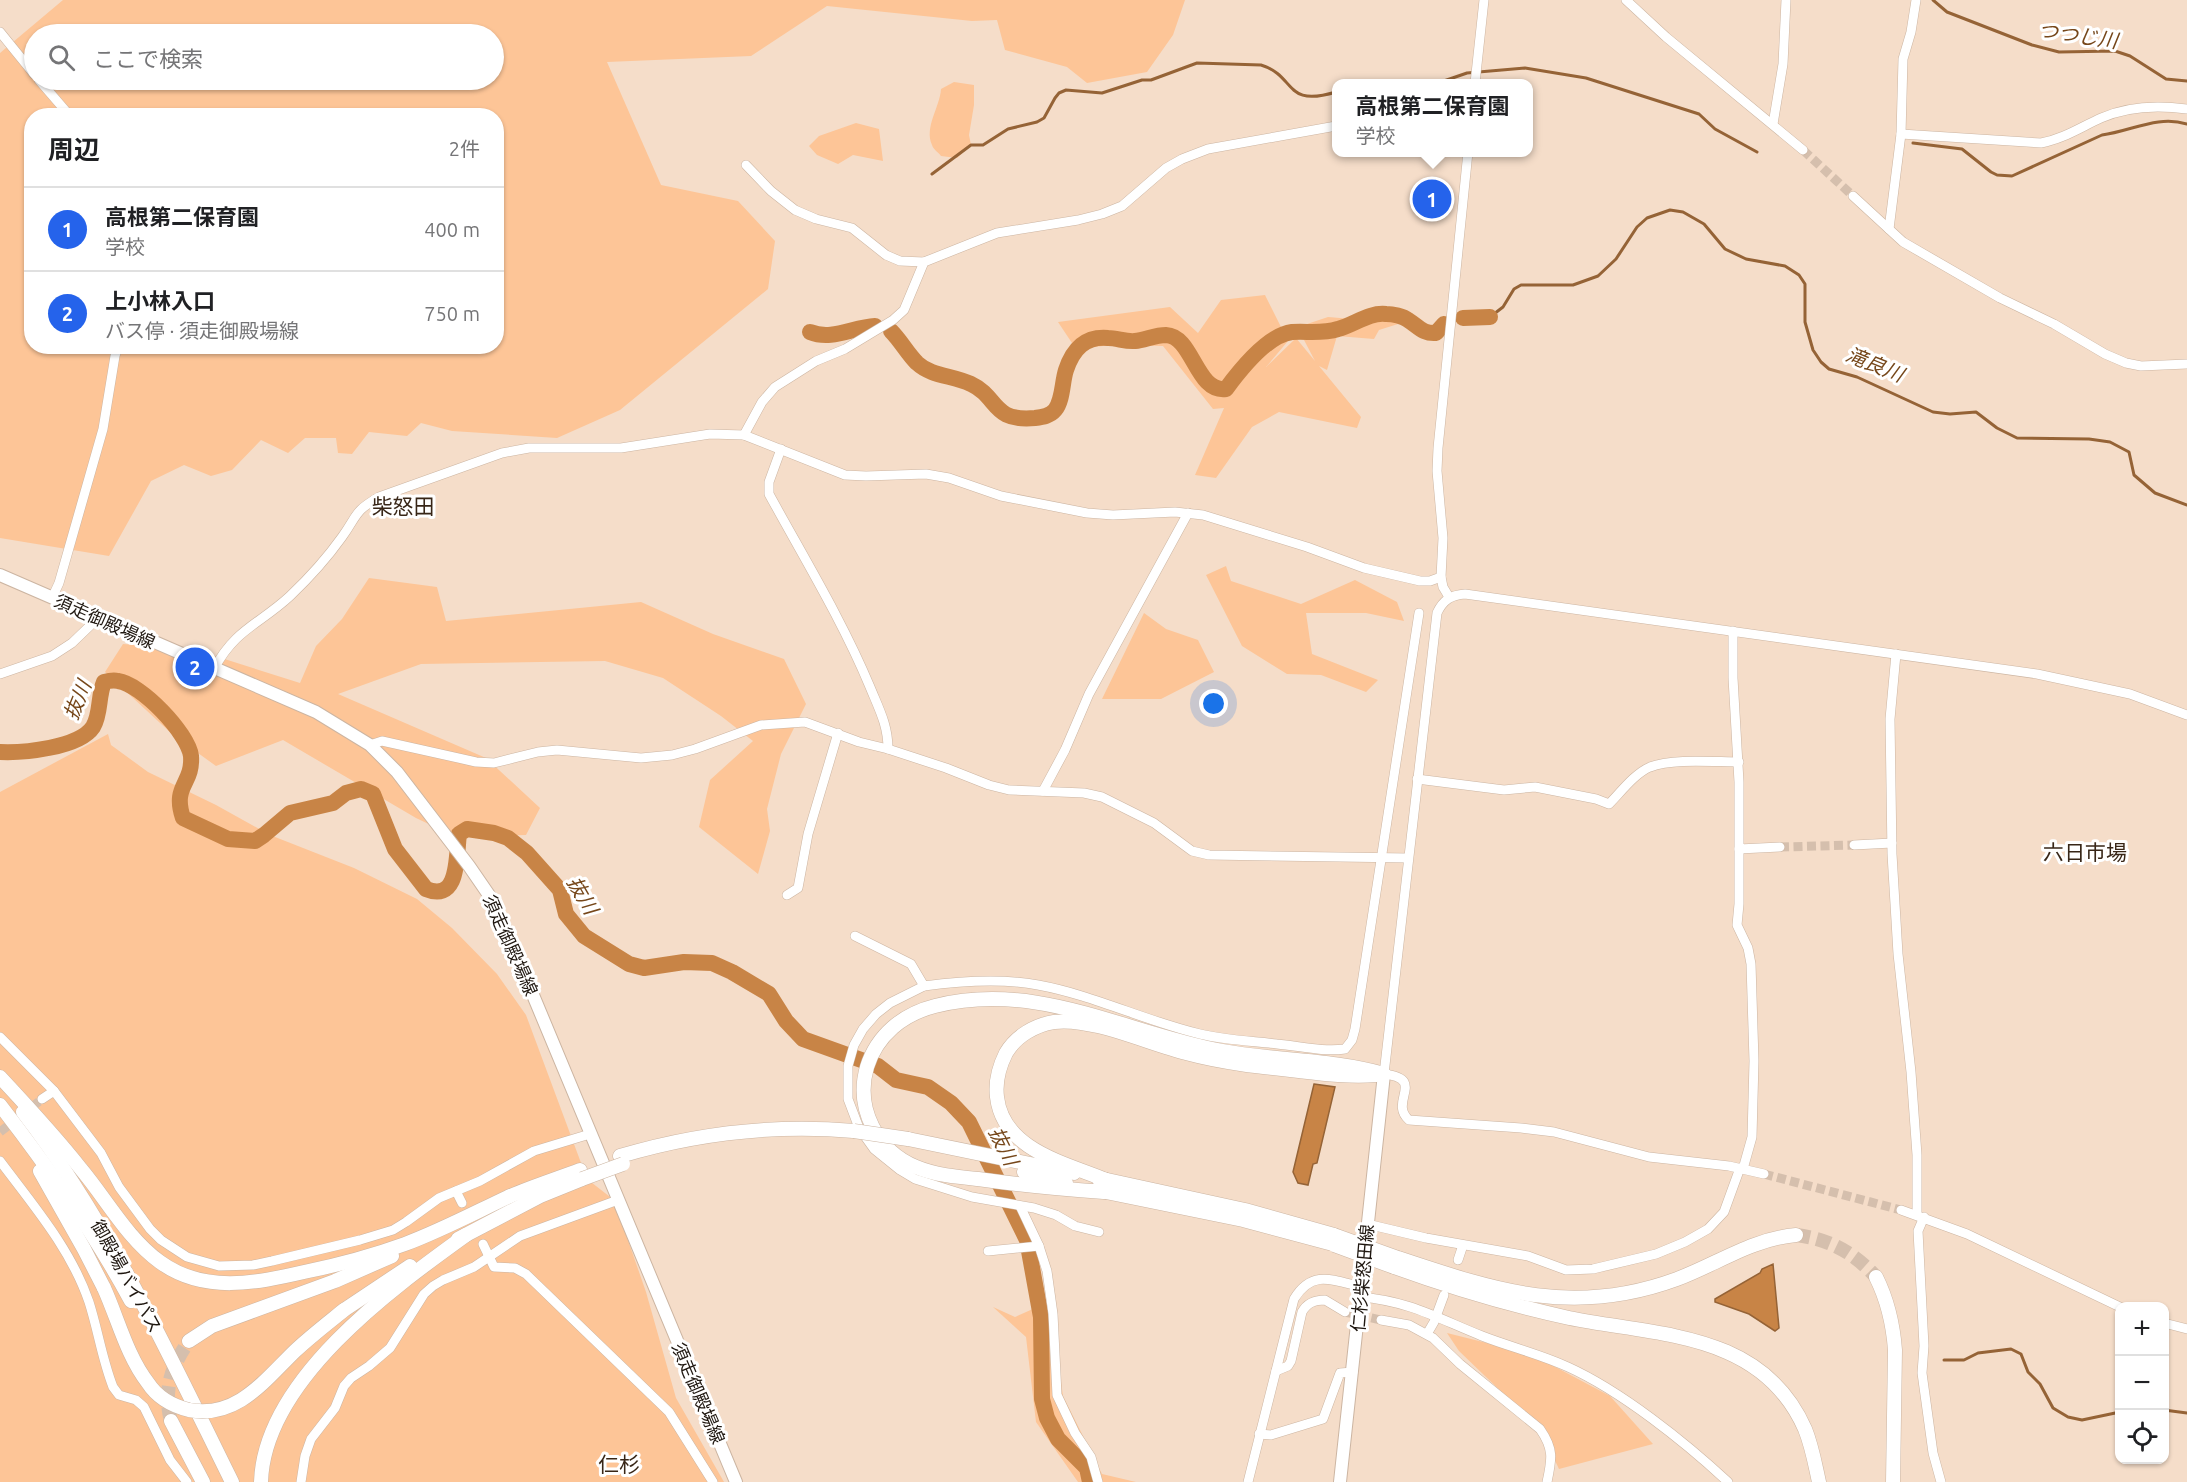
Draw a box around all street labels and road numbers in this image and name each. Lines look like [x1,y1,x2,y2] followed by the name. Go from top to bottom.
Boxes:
[52,590,158,652] street label: 須走御殿場線
[480,892,542,998] street label: 須走御殿場線
[88,1216,166,1336] street label: 御殿場バイパス
[1347,1223,1377,1333] street label: 仁杉柴怒田線
[669,1339,729,1447] street label: 須走御殿場線

